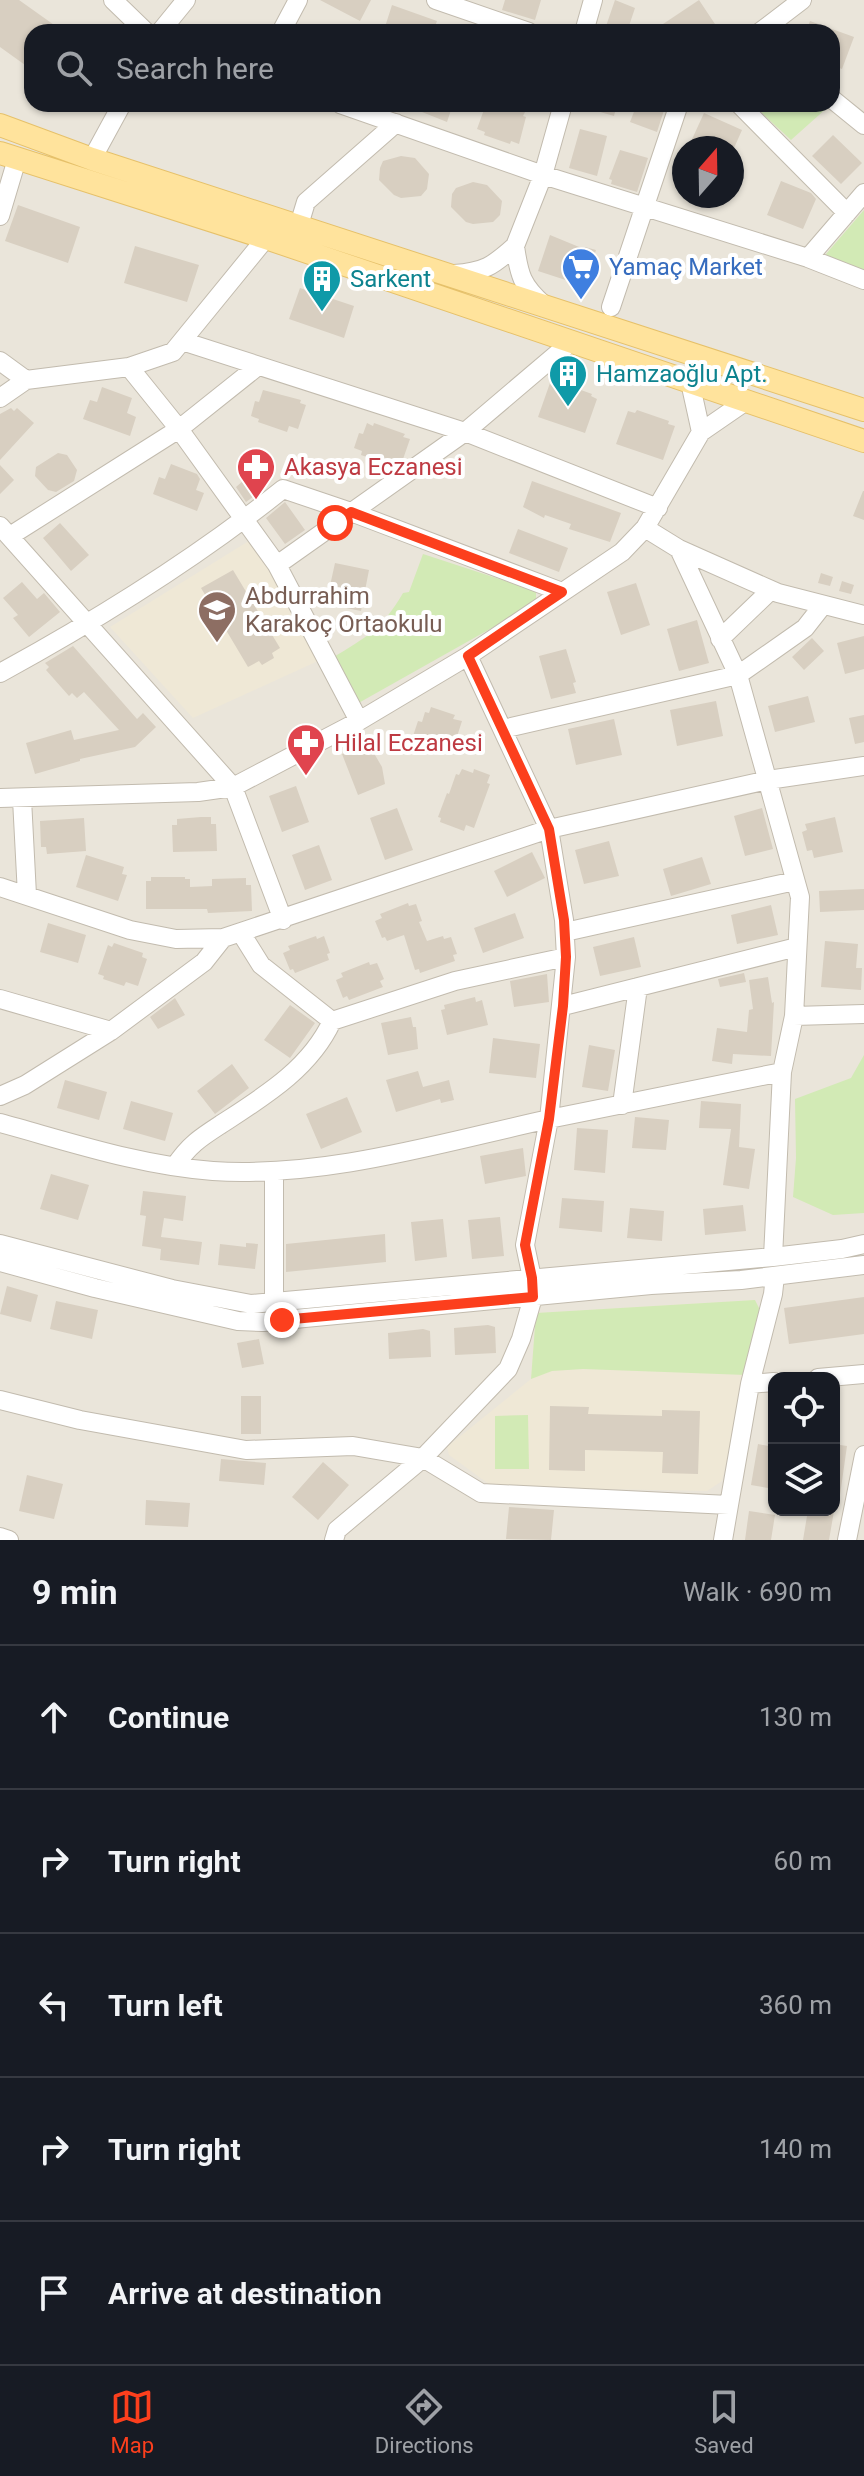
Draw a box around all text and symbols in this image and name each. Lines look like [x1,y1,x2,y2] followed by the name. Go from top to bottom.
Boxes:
[24,24,840,112] search box
[52,46,96,90] icon: search
[116,51,274,86] text: Search here
[672,136,744,208] north arrow
[560,246,602,301] supermarket icon: Yamaç Market
[609,253,763,281] place label: Yamaç Market
[301,258,343,313] building icon: Sarkent
[350,265,431,293] place label: Sarkent
[547,353,589,408] building icon: Hamzaoğlu Apt.
[596,360,768,388] place label: Hamzaoğlu Apt.
[235,446,277,501] pharmacy icon: Akasya Eczanesi
[284,453,463,481] place label: Akasya Eczanesi
[317,505,353,541] route start
[245,582,442,638] place label: Abdurrahim Karakoç Ortaokulu
[196,589,238,644] school or university icon: Abdurrahim Karakoç Ortaokulu
[285,722,327,777] pharmacy icon: Hilal Eczanesi
[334,729,483,757] place label: Hilal Eczanesi
[264,1302,300,1338] route end
[768,1372,840,1516] map controls
[768,1372,840,1444] button: locate
[768,1444,840,1516] button: layers
[32,1572,117,1612] text: 9 min
[683,1577,832,1607] text: Walk · 690 m
[32,1695,76,1739] icon: ahead
[108,1700,229,1735] text: Continue
[759,1702,832,1732] text: 130 m
[32,1839,76,1883] icon: right
[108,1844,241,1879] text: Turn right
[774,1846,832,1876] text: 60 m
[32,1983,76,2027] icon: left
[108,1988,223,2023] text: Turn left
[759,1990,832,2020] text: 360 m
[32,2127,76,2171] icon: right
[108,2132,241,2167] text: Turn right
[759,2134,832,2164] text: 140 m
[32,2271,76,2315] icon: arrive
[108,2276,382,2311] text: Arrive at destination
[110,2385,154,2458] tab: Map
[375,2385,474,2458] tab: Directions
[694,2385,754,2458] tab: Saved

